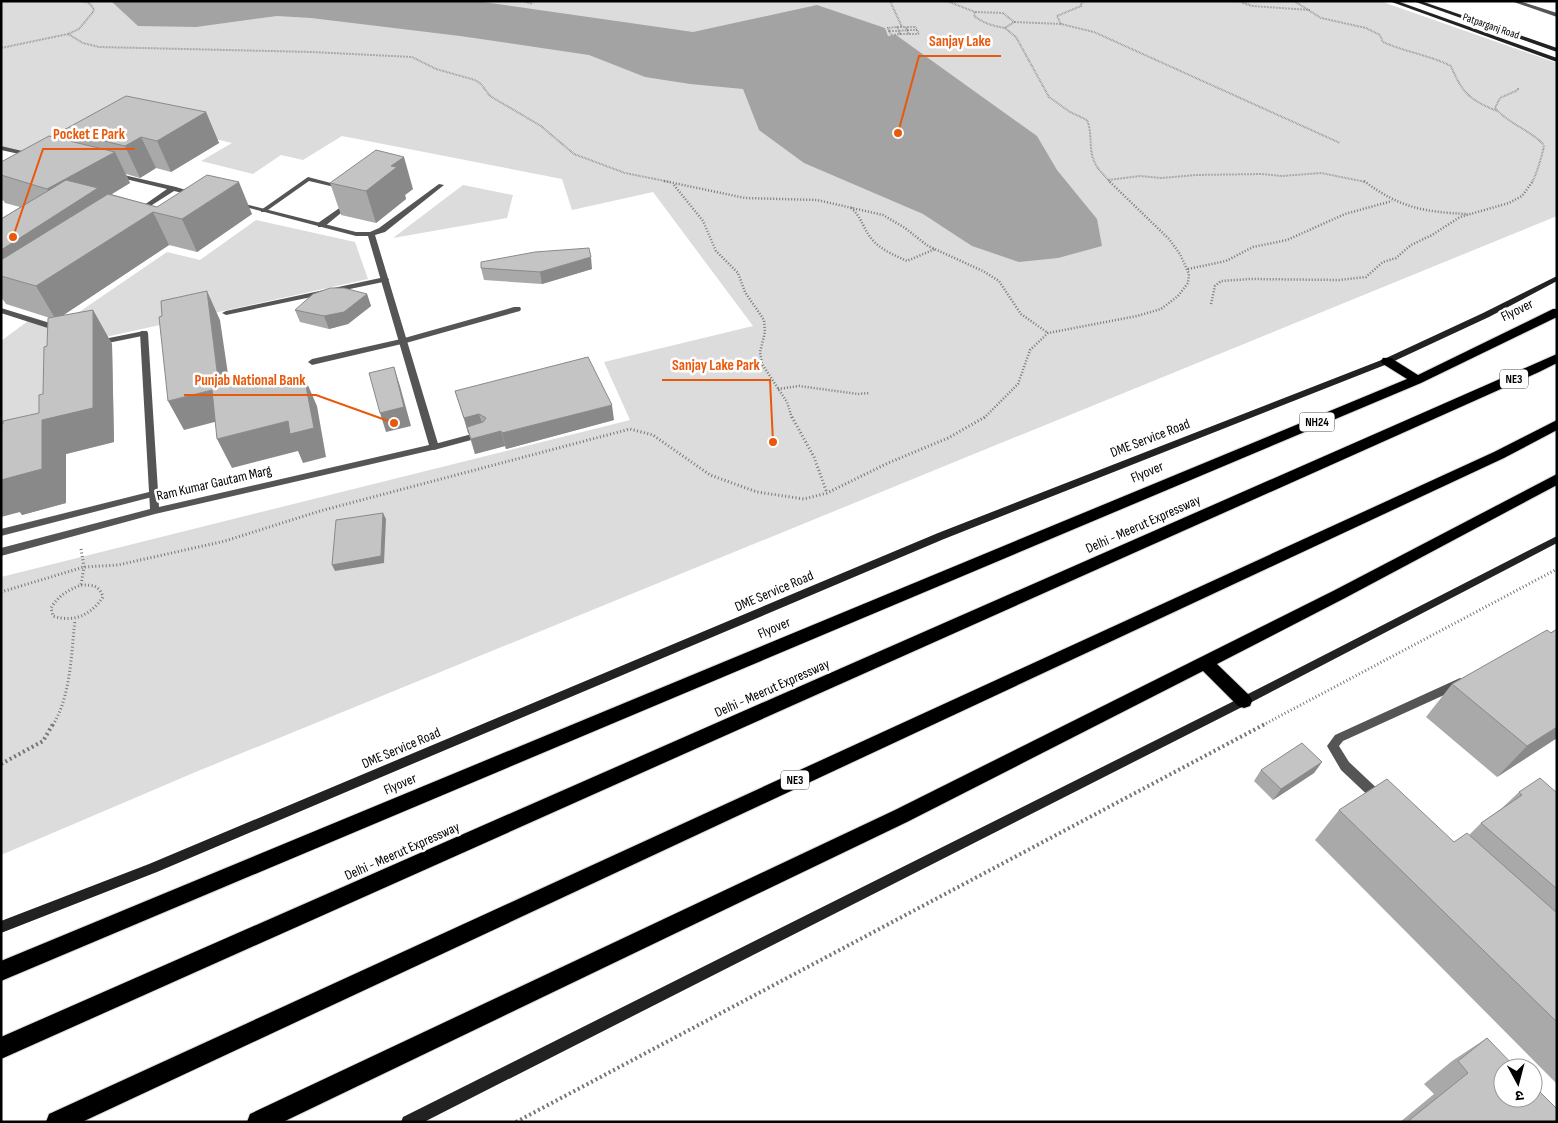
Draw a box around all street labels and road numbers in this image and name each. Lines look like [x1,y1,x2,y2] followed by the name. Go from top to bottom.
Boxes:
[1461,10,1521,42] street label: Patparganj Road
[1498,295,1536,325] street label: Flyover
[1500,369,1528,388] road number: NE3
[1300,412,1334,432] road number: NH24
[1108,415,1192,461] street label: DME Service Road
[1128,458,1166,486] street label: Flyover
[155,461,274,504] street label: Ram Kumar Gautam Marg
[1083,491,1204,557] street label: Delhi - Meerut Expressway
[732,567,816,615] street label: DME Service Road
[755,614,793,642] street label: Flyover
[712,655,833,721] street label: Delhi - Meerut Expressway
[359,724,443,772] street label: DME Service Road
[381,770,419,798] street label: Flyover
[781,770,809,790] road number: NE3
[342,818,463,884] street label: Delhi - Meerut Expressway

